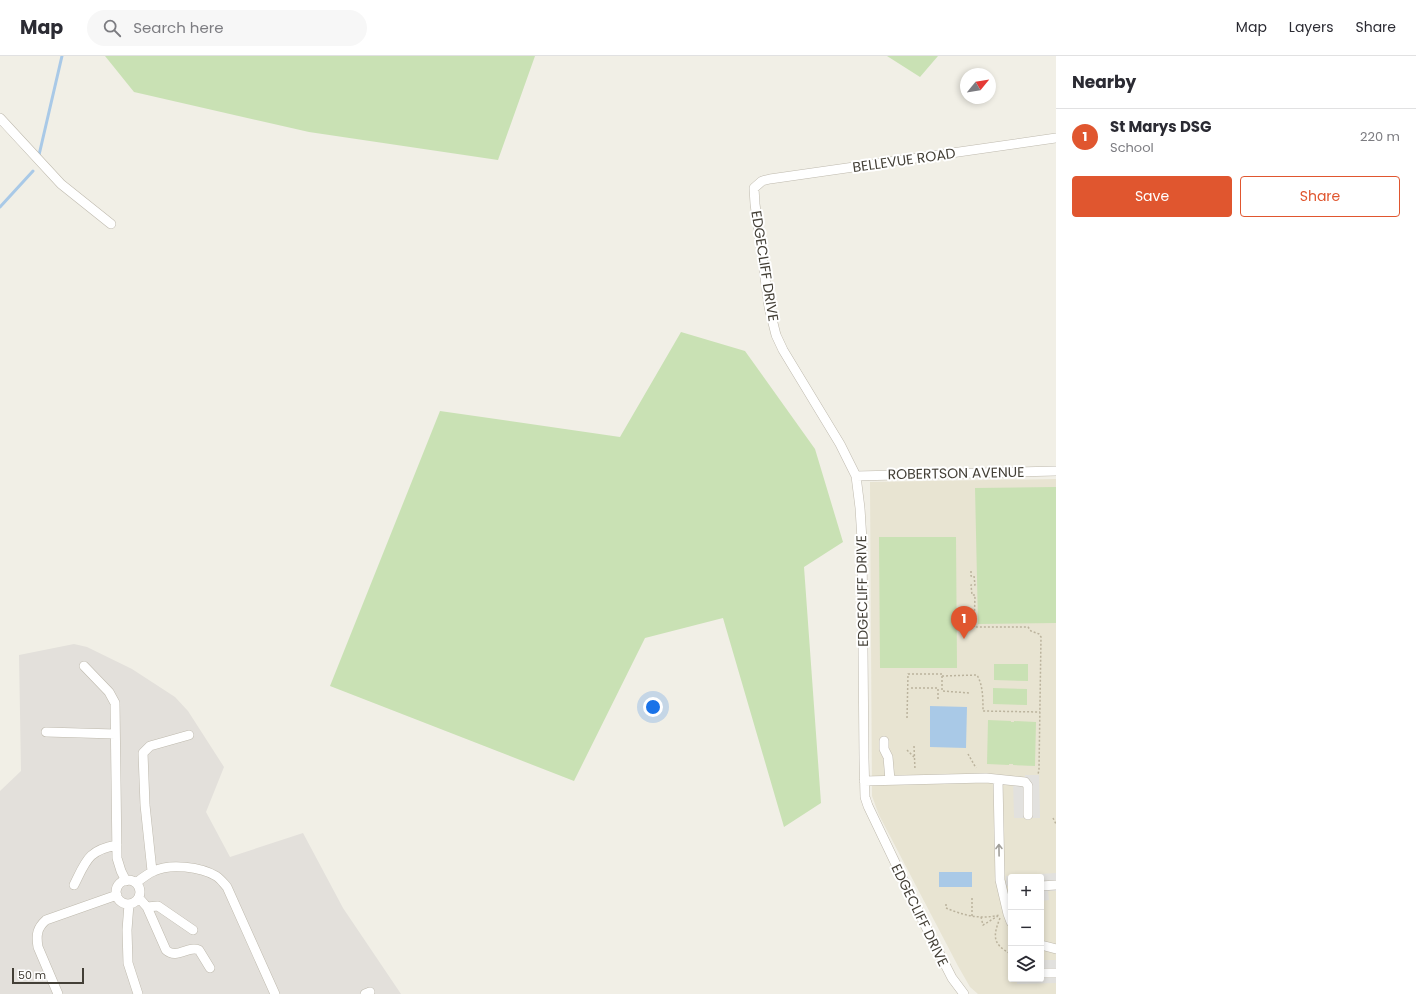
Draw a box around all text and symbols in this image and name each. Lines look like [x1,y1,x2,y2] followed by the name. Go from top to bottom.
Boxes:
[87,10,367,46] search box
[20,14,63,41] text: Map
[101,17,123,39] icon: search
[133,17,224,38] text: Search here
[1236,17,1267,37] text: Map
[1289,17,1333,37] text: Layers
[1355,17,1396,37] text: Share
[960,68,996,104] north arrow
[1072,70,1136,94] text: Nearby
[1110,116,1211,137] text: St Marys DSG
[1083,127,1087,146] text: 1
[1360,127,1400,146] text: 220 m
[1110,138,1154,157] text: School
[851,143,957,177] street label: BELLEVUE ROAD
[1072,176,1232,217] button: Save
[1240,176,1400,217] button: Share
[746,209,784,323] street label: EDGECLIFF DRIVE
[887,462,1025,484] street label: ROBERTSON AVENUE
[851,535,873,647] street label: EDGECLIFF DRIVE
[951,606,977,639] pin: 1
[643,697,663,717] your location
[995,844,1003,857] one-way arrow
[887,860,953,970] street label: EDGECLIFF DRIVE
[1008,874,1044,982] map controls
[1008,874,1044,910] button: +
[1008,910,1044,946] button: −
[1008,946,1044,982] button: layers
[12,966,84,985] scale bar
[18,967,46,983] text: 50 m

